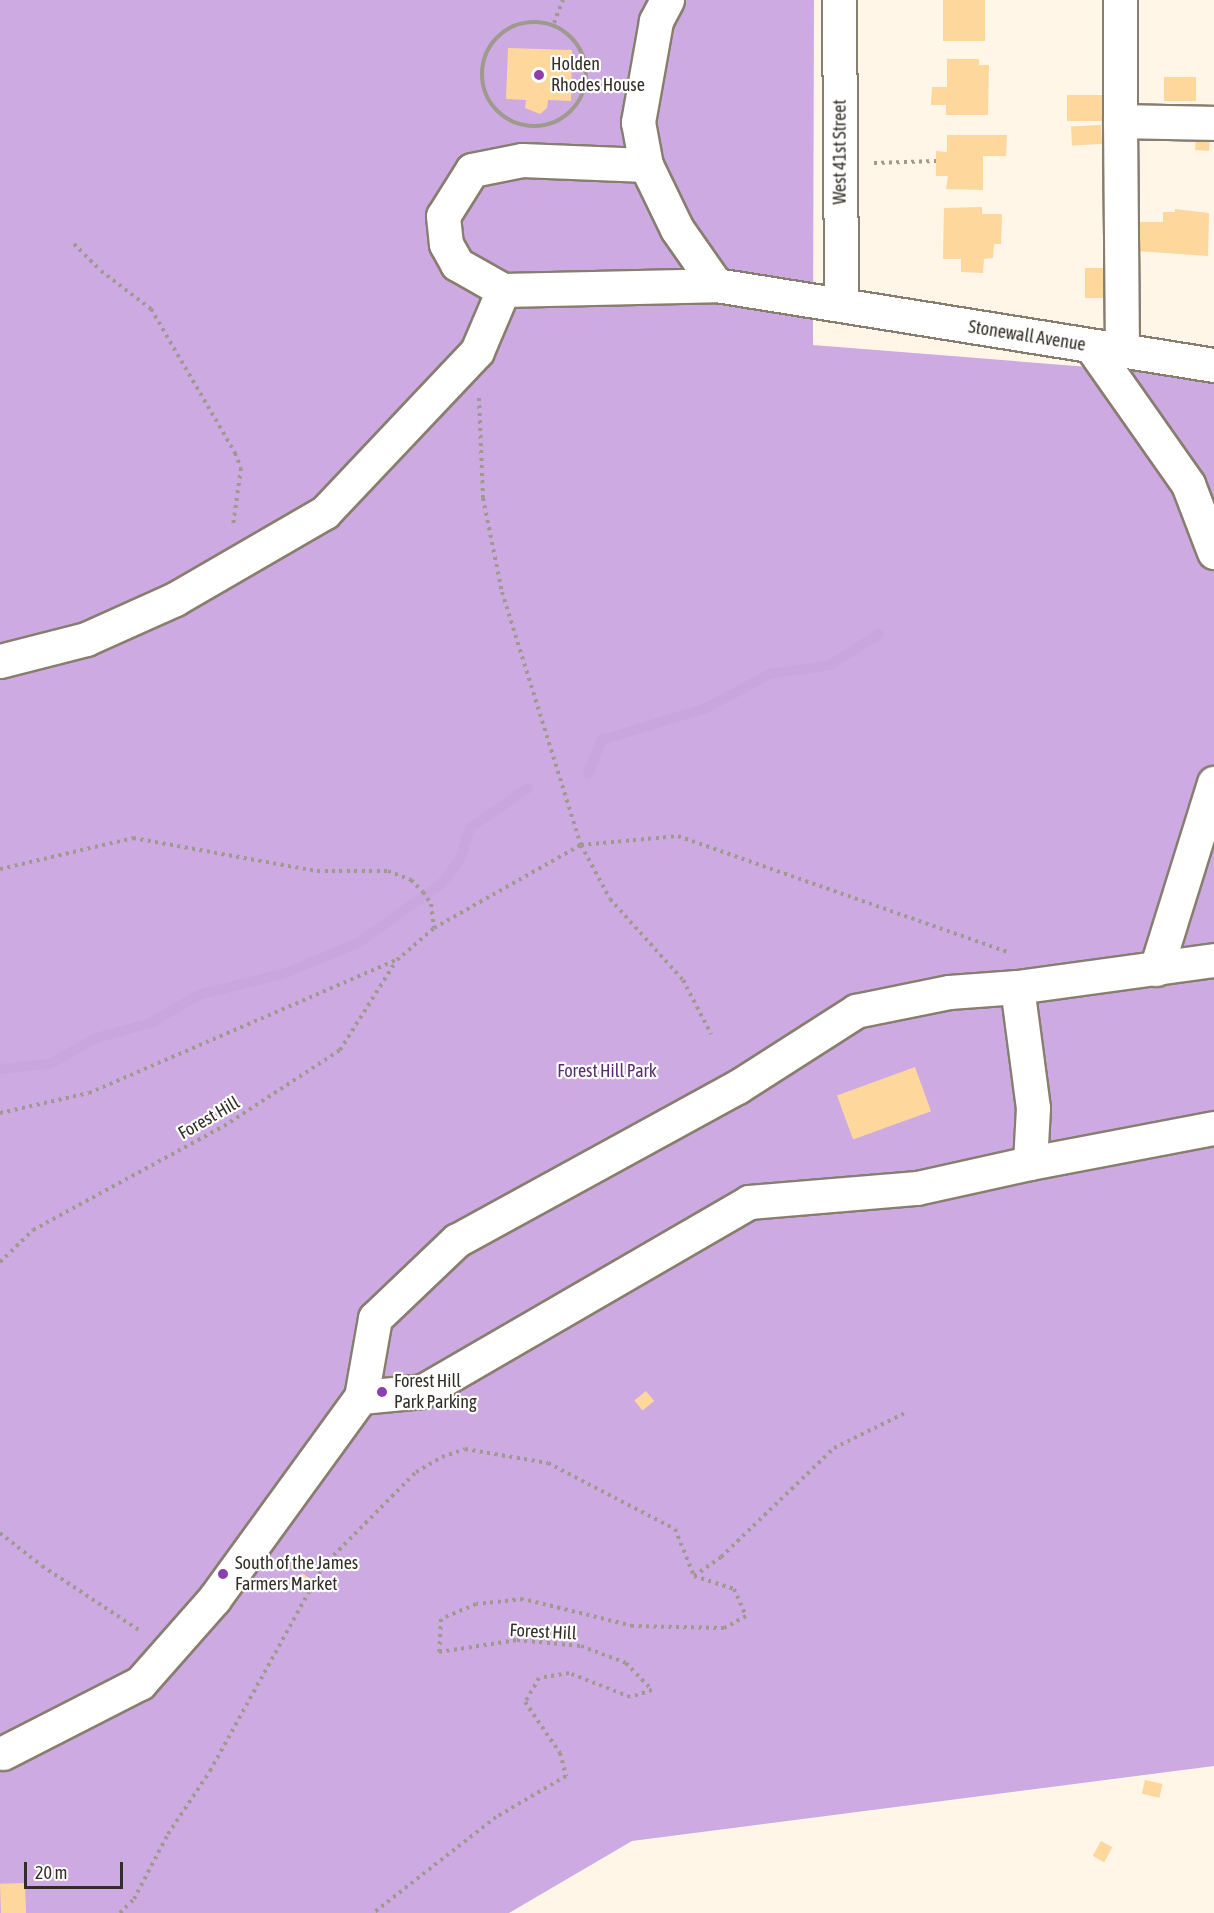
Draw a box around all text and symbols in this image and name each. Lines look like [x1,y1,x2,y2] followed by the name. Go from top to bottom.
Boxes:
[551,54,645,97] place label: Holden Rhodes House
[532,68,546,82] marker: Holden Rhodes House
[829,99,851,205] street label: West 41st Street
[967,316,1087,356] street label: Stonewall Avenue
[557,1060,657,1082] park label: Forest Hill Park
[175,1092,243,1144] street label: Forest Hill
[394,1371,477,1414] place label: Forest Hill Park Parking
[375,1385,389,1399] marker: Forest Hill Park Parking
[235,1553,358,1596] place label: South of the James Farmers Market
[216,1567,230,1581] marker: South of the James Farmers Market
[509,1619,577,1645] street label: Forest Hill
[27,1850,126,1888] scale bar
[35,1862,67,1883] text: 20 m

